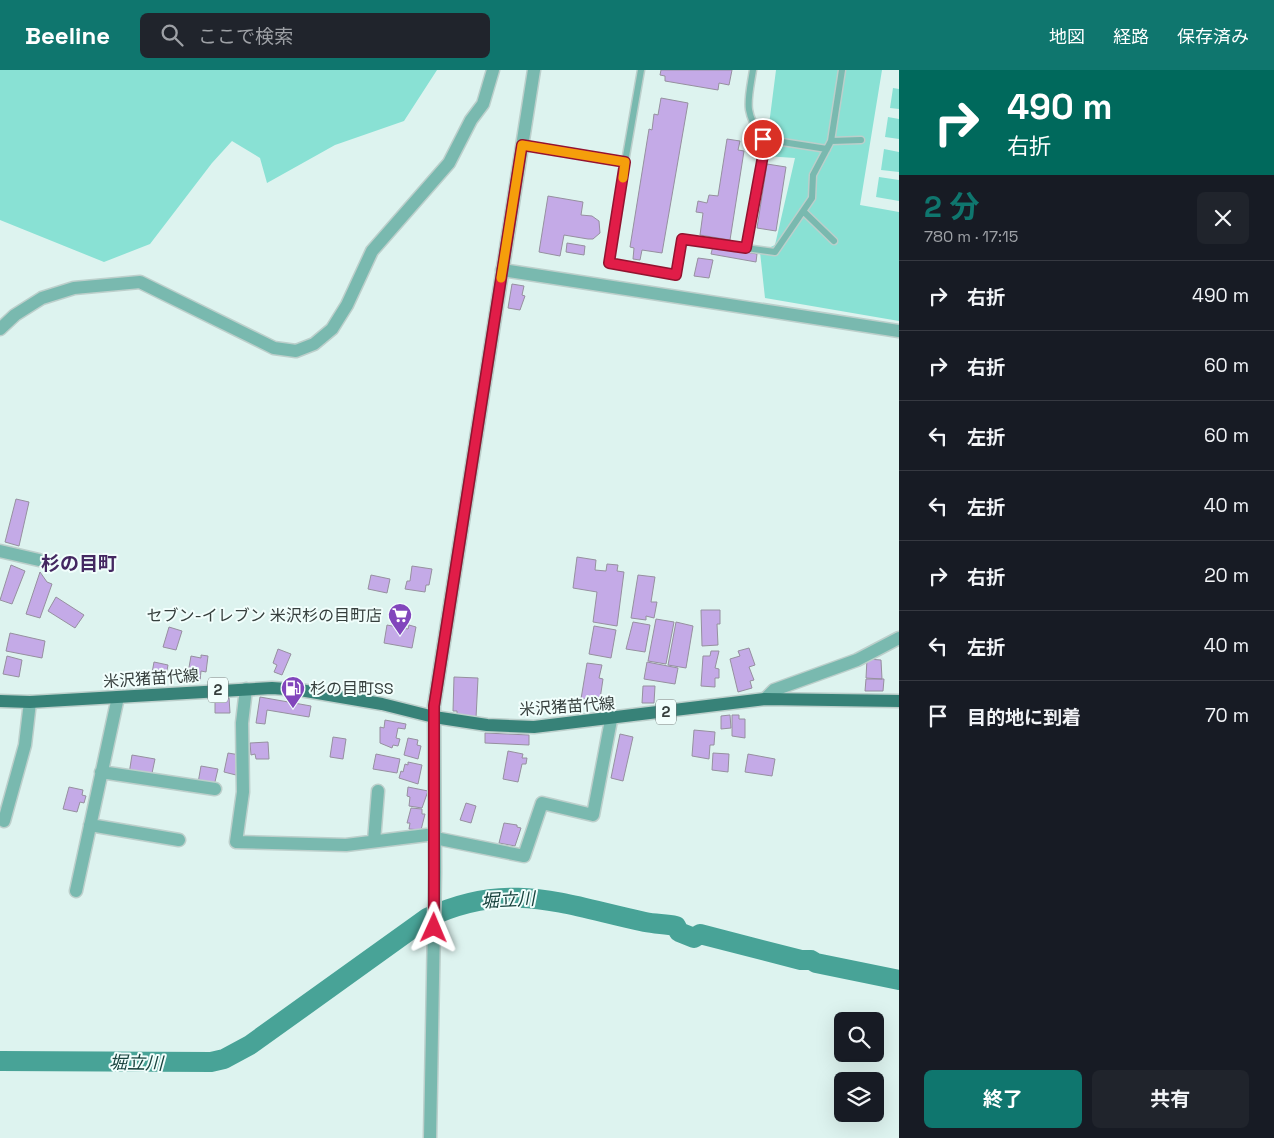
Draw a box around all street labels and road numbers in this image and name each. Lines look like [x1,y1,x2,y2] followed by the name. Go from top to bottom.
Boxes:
[102,665,200,692] street label: 米沢猪苗代線
[208,678,228,702] road number: 2
[518,693,616,720] street label: 米沢猪苗代線
[656,700,676,724] road number: 2

